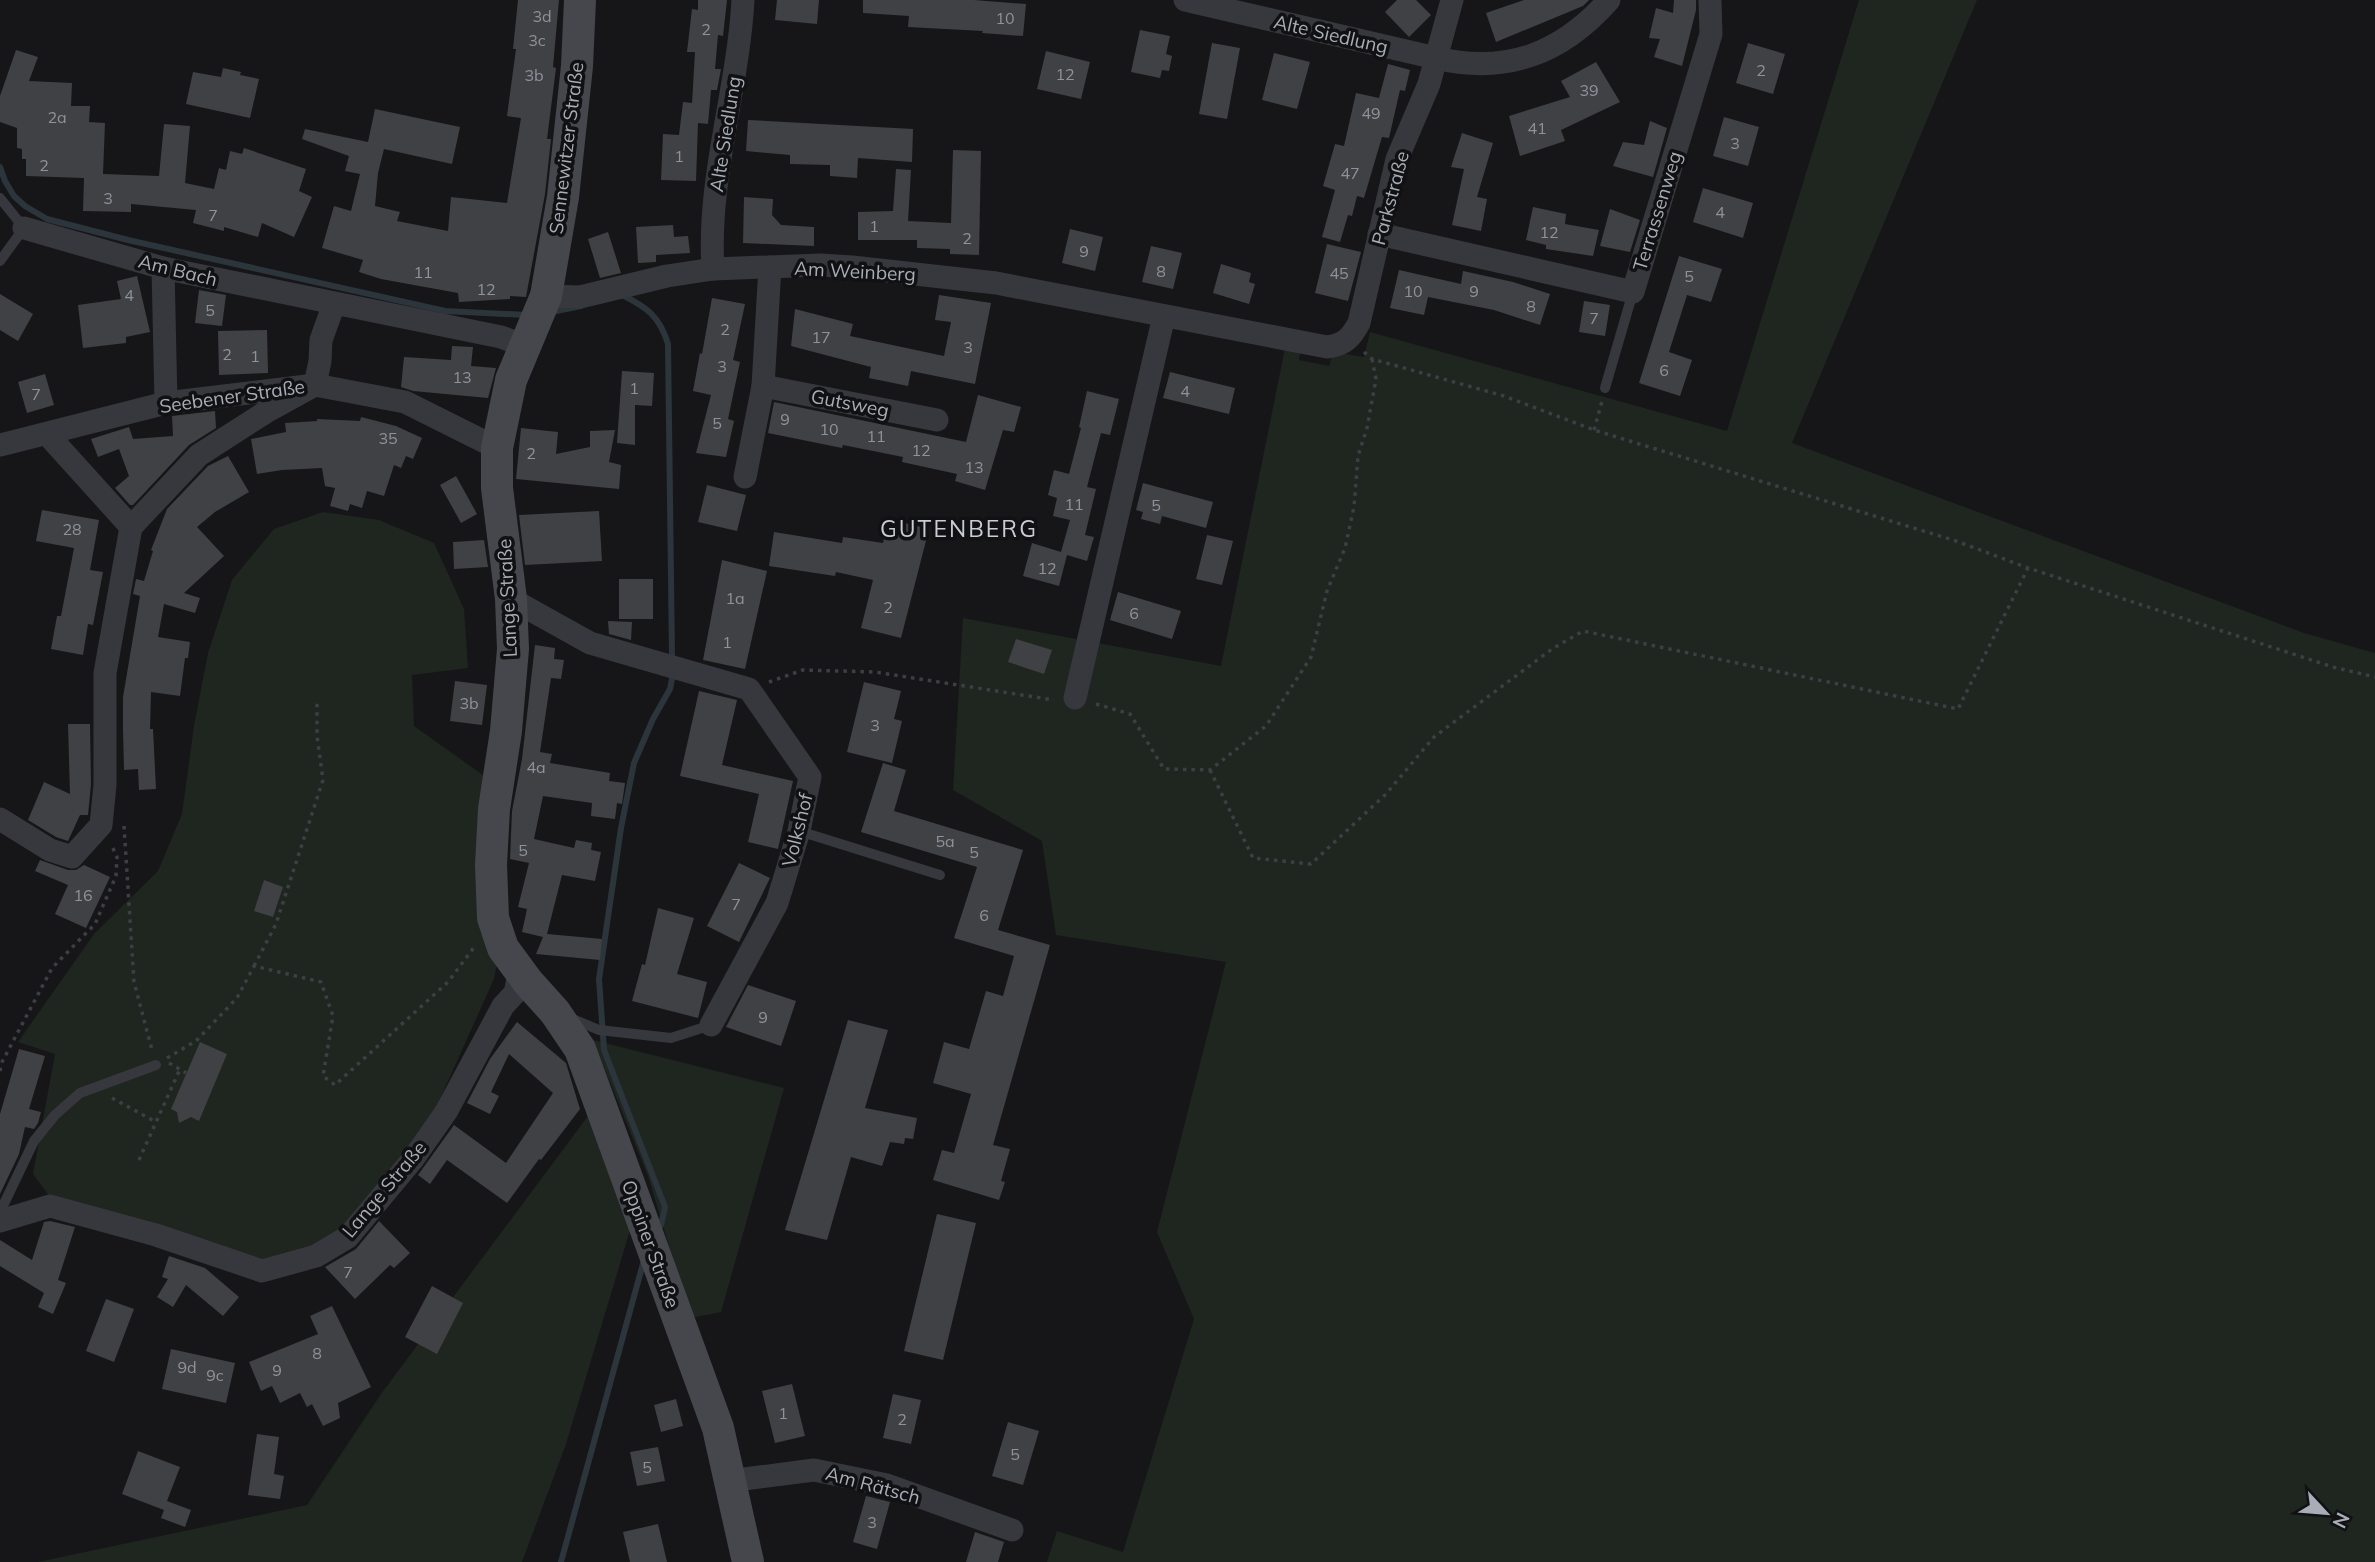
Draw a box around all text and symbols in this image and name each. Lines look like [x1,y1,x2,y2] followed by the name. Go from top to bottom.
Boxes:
[532,6,552,26] house number: 3d
[995,8,1015,28] house number: 10
[1272,9,1390,59] street label: Alte Siedlung
[701,19,711,39] house number: 2
[528,30,546,50] house number: 3c
[1756,60,1766,80] house number: 2
[544,61,588,235] street label: Sennewitzer Straße
[1055,64,1075,84] house number: 12
[524,65,544,85] house number: 3b
[704,75,746,193] street label: Alte Siedlung
[1579,80,1599,100] house number: 39
[1361,103,1381,123] house number: 49
[47,107,67,127] house number: 2a
[1527,118,1547,138] house number: 41
[1730,133,1740,153] house number: 3
[674,146,684,166] house number: 1
[1366,148,1414,248] street label: Parkstraße
[1627,148,1687,274] street label: Terrassenweg
[39,155,49,175] house number: 2
[1340,163,1360,183] house number: 47
[103,188,113,208] house number: 3
[1715,202,1725,222] house number: 4
[208,205,218,225] house number: 7
[869,216,879,236] house number: 1
[1539,222,1559,242] house number: 12
[962,228,972,248] house number: 2
[1079,241,1089,261] house number: 9
[136,249,220,291] street label: Am Bach
[794,256,916,286] street label: Am Weinberg
[1156,261,1166,281] house number: 8
[413,262,433,282] house number: 11
[1329,263,1349,283] house number: 45
[1684,266,1694,286] house number: 5
[476,279,496,299] house number: 12
[1403,281,1423,301] house number: 10
[1469,281,1479,301] house number: 9
[124,285,134,305] house number: 4
[1526,296,1536,316] house number: 8
[205,300,215,320] house number: 5
[1589,308,1599,328] house number: 7
[720,319,730,339] house number: 2
[811,327,831,347] house number: 17
[963,337,973,357] house number: 3
[222,344,232,364] house number: 2
[250,346,260,366] house number: 1
[717,356,727,376] house number: 3
[1659,360,1669,380] house number: 6
[452,367,472,387] house number: 13
[158,374,306,418] street label: Seebener Straße
[629,378,639,398] house number: 1
[1180,381,1190,401] house number: 4
[31,384,41,404] house number: 7
[809,384,891,422] street label: Gutsweg
[780,409,790,429] house number: 9
[712,413,722,433] house number: 5
[819,419,839,439] house number: 10
[866,426,886,446] house number: 11
[378,428,398,448] house number: 35
[911,440,931,460] house number: 12
[526,443,536,463] house number: 2
[964,457,984,477] house number: 13
[1064,494,1084,514] house number: 11
[1151,495,1161,515] house number: 5
[880,514,1038,543] district label: GUTENBERG
[62,519,82,539] house number: 28
[492,538,522,658] street label: Lange Straße
[1037,558,1057,578] house number: 12
[725,588,745,608] house number: 1a
[883,597,893,617] house number: 2
[1129,603,1139,623] house number: 6
[722,632,732,652] house number: 1
[459,693,479,713] house number: 3b
[870,715,880,735] house number: 3
[526,757,546,777] house number: 4a
[776,790,818,869] street label: Volkshof
[935,831,955,851] house number: 5a
[518,840,528,860] house number: 5
[969,842,979,862] house number: 5
[73,885,93,905] house number: 16
[731,894,741,914] house number: 7
[979,905,989,925] house number: 6
[758,1007,768,1027] house number: 9
[337,1136,431,1242] street label: Lange Straße
[617,1177,685,1311] street label: Oppiner Straße
[343,1262,353,1282] house number: 7
[312,1343,322,1363] house number: 8
[177,1357,197,1377] house number: 9d
[272,1360,282,1380] house number: 9
[206,1365,224,1385] house number: 9c
[778,1403,788,1423] house number: 1
[897,1409,907,1429] house number: 2
[1010,1444,1020,1464] house number: 5
[642,1457,652,1477] house number: 5
[823,1461,923,1509] street label: Am Rätsch
[2291,1478,2361,1548] north arrow
[2327,1509,2355,1532] text: N
[867,1512,877,1532] house number: 3

